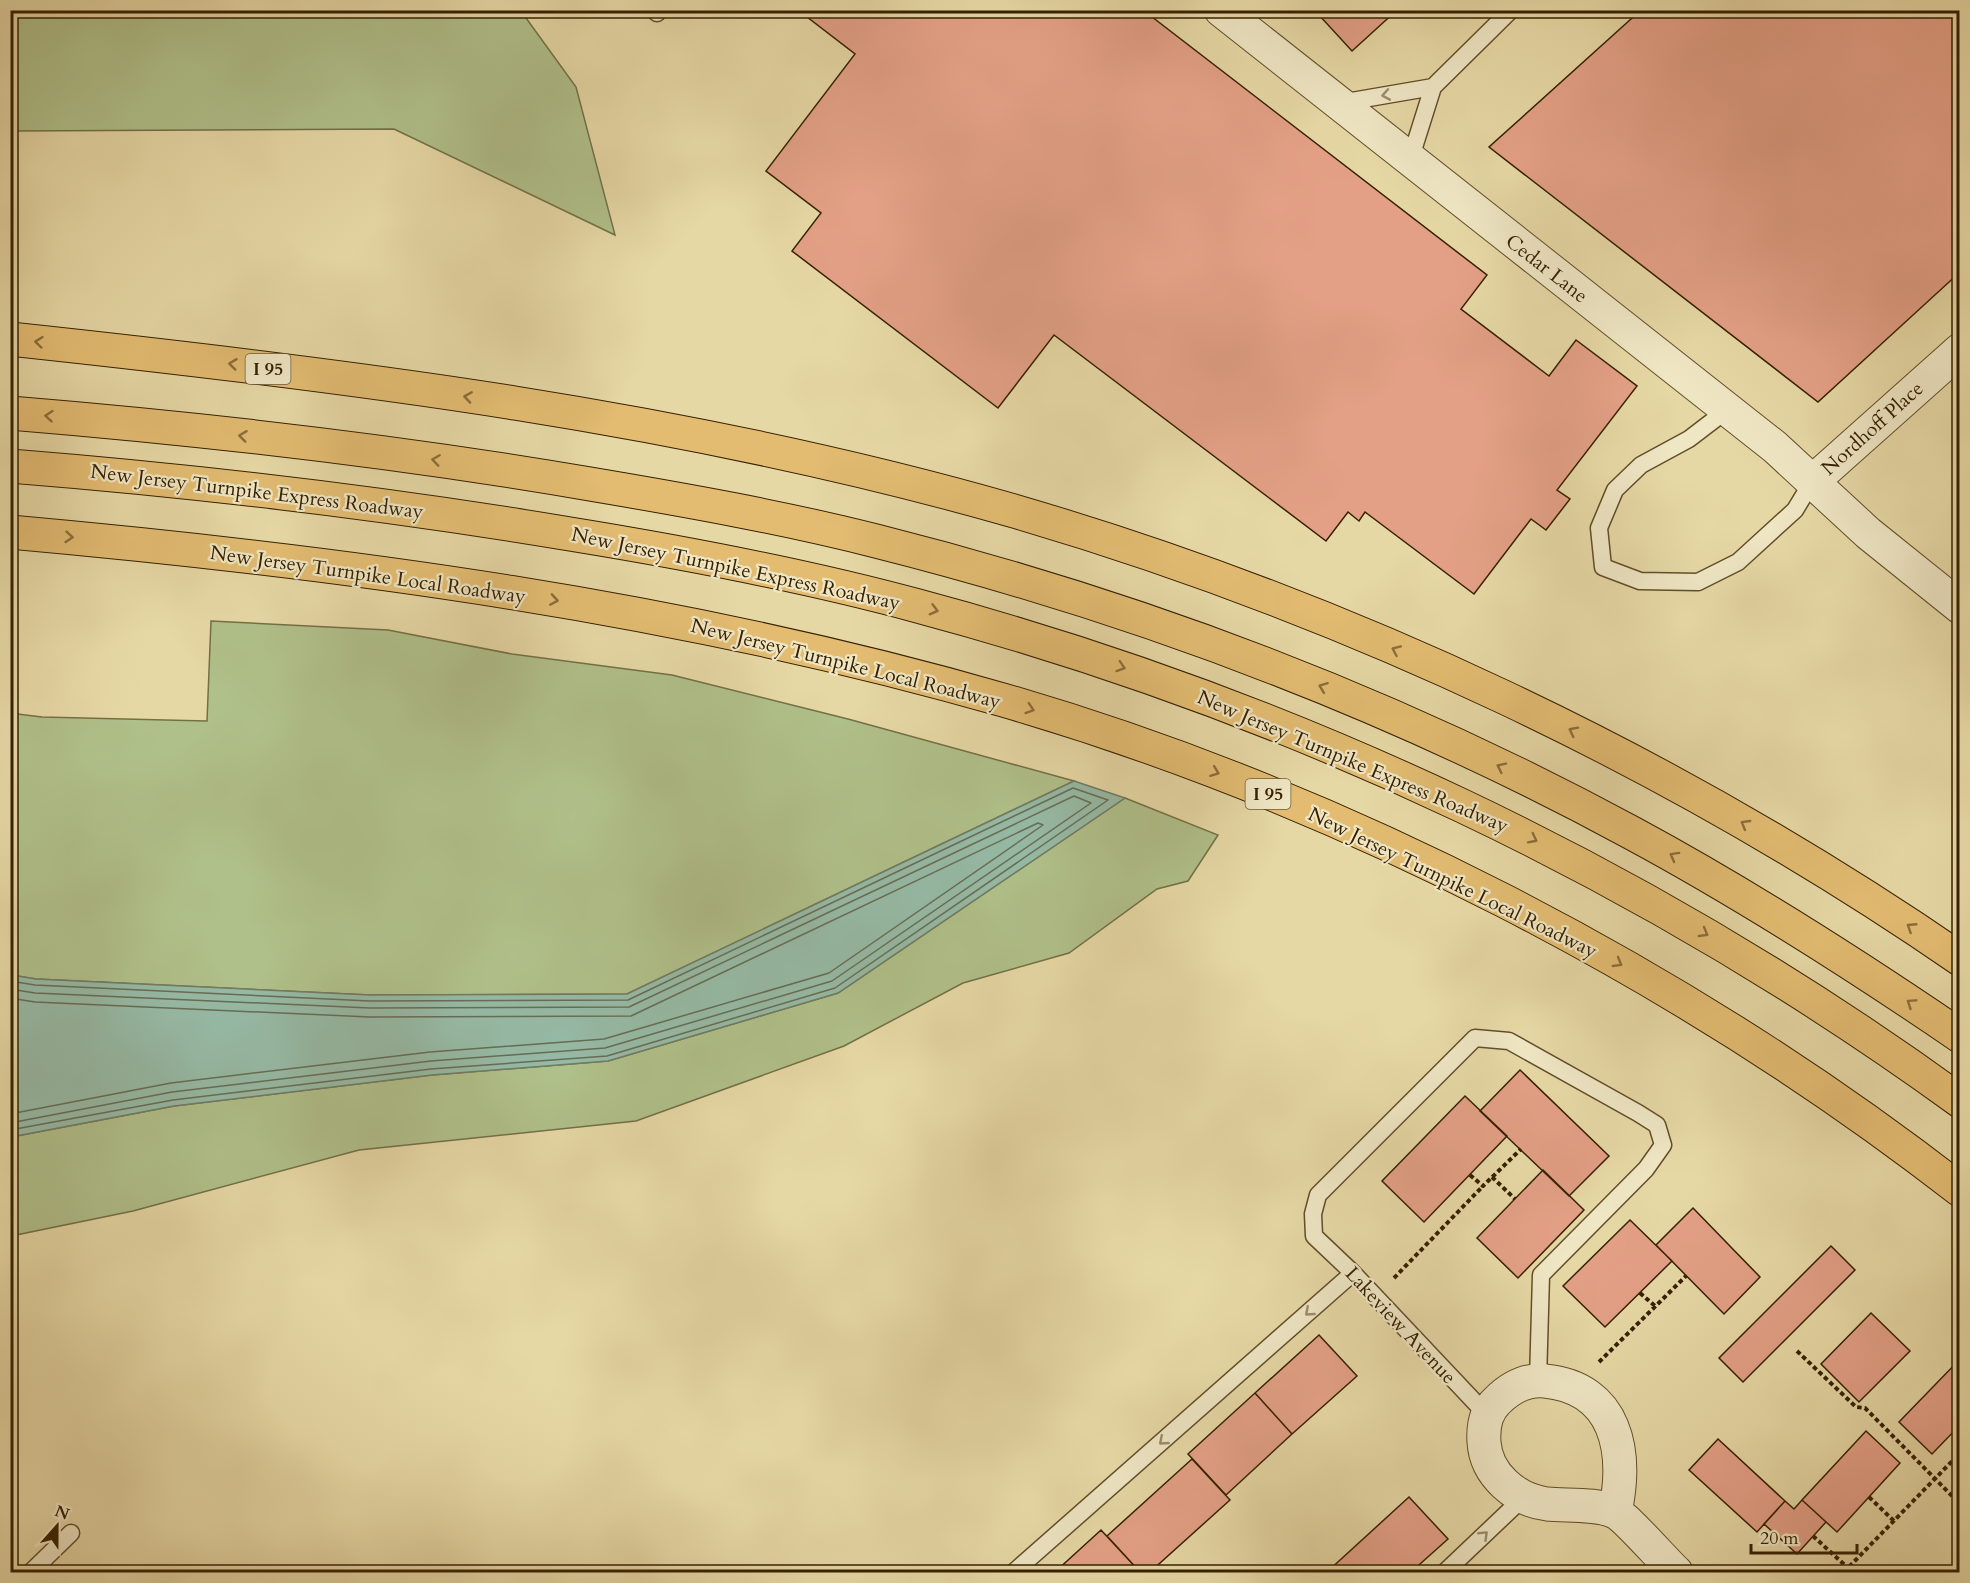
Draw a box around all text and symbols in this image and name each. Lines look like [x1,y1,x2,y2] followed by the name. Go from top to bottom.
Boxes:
[1381,88,1391,101] one-way arrow
[1500,228,1593,309] street label: Cedar Lane
[35,336,44,349] one-way arrow
[246,354,290,384] road number: I 95
[228,358,237,371] one-way arrow
[1815,375,1929,481] street label: Nordhoff Place
[463,391,473,404] one-way arrow
[44,410,54,423] one-way arrow
[238,430,248,442] one-way arrow
[432,454,441,466] one-way arrow
[89,458,425,525] street label: New Jersey Turnpike Express Roadway
[569,520,903,617] street label: New Jersey Turnpike Express Roadway
[64,530,73,543] one-way arrow
[208,539,528,610] street label: New Jersey Turnpike Local Roadway
[549,594,558,606] one-way arrow
[928,603,939,615] one-way arrow
[688,612,1004,715] street label: New Jersey Turnpike Local Roadway
[1392,645,1403,657] one-way arrow
[1115,660,1126,672] one-way arrow
[1318,682,1329,694] one-way arrow
[1193,684,1513,840] street label: New Jersey Turnpike Express Roadway
[1024,702,1035,714] one-way arrow
[1569,727,1580,739] one-way arrow
[1496,762,1507,774] one-way arrow
[1208,765,1219,777] one-way arrow
[1246,779,1290,809] road number: I 95
[1304,801,1602,965] street label: New Jersey Turnpike Local Roadway
[1741,820,1751,831] one-way arrow
[1526,832,1537,844] one-way arrow
[1670,852,1680,863] one-way arrow
[1906,923,1917,934] one-way arrow
[1698,926,1708,937] one-way arrow
[1612,956,1622,967] one-way arrow
[1907,999,1918,1010] one-way arrow
[1339,1261,1462,1390] street label: Lakeview Avenue
[1306,1305,1316,1316] one-way arrow
[1159,1434,1170,1445] one-way arrow
[27,1496,87,1556] north arrow
[52,1500,73,1526] text: N
[1751,1517,1858,1555] scale bar
[1760,1526,1799,1551] text: 20 m
[1478,1531,1488,1542] one-way arrow

